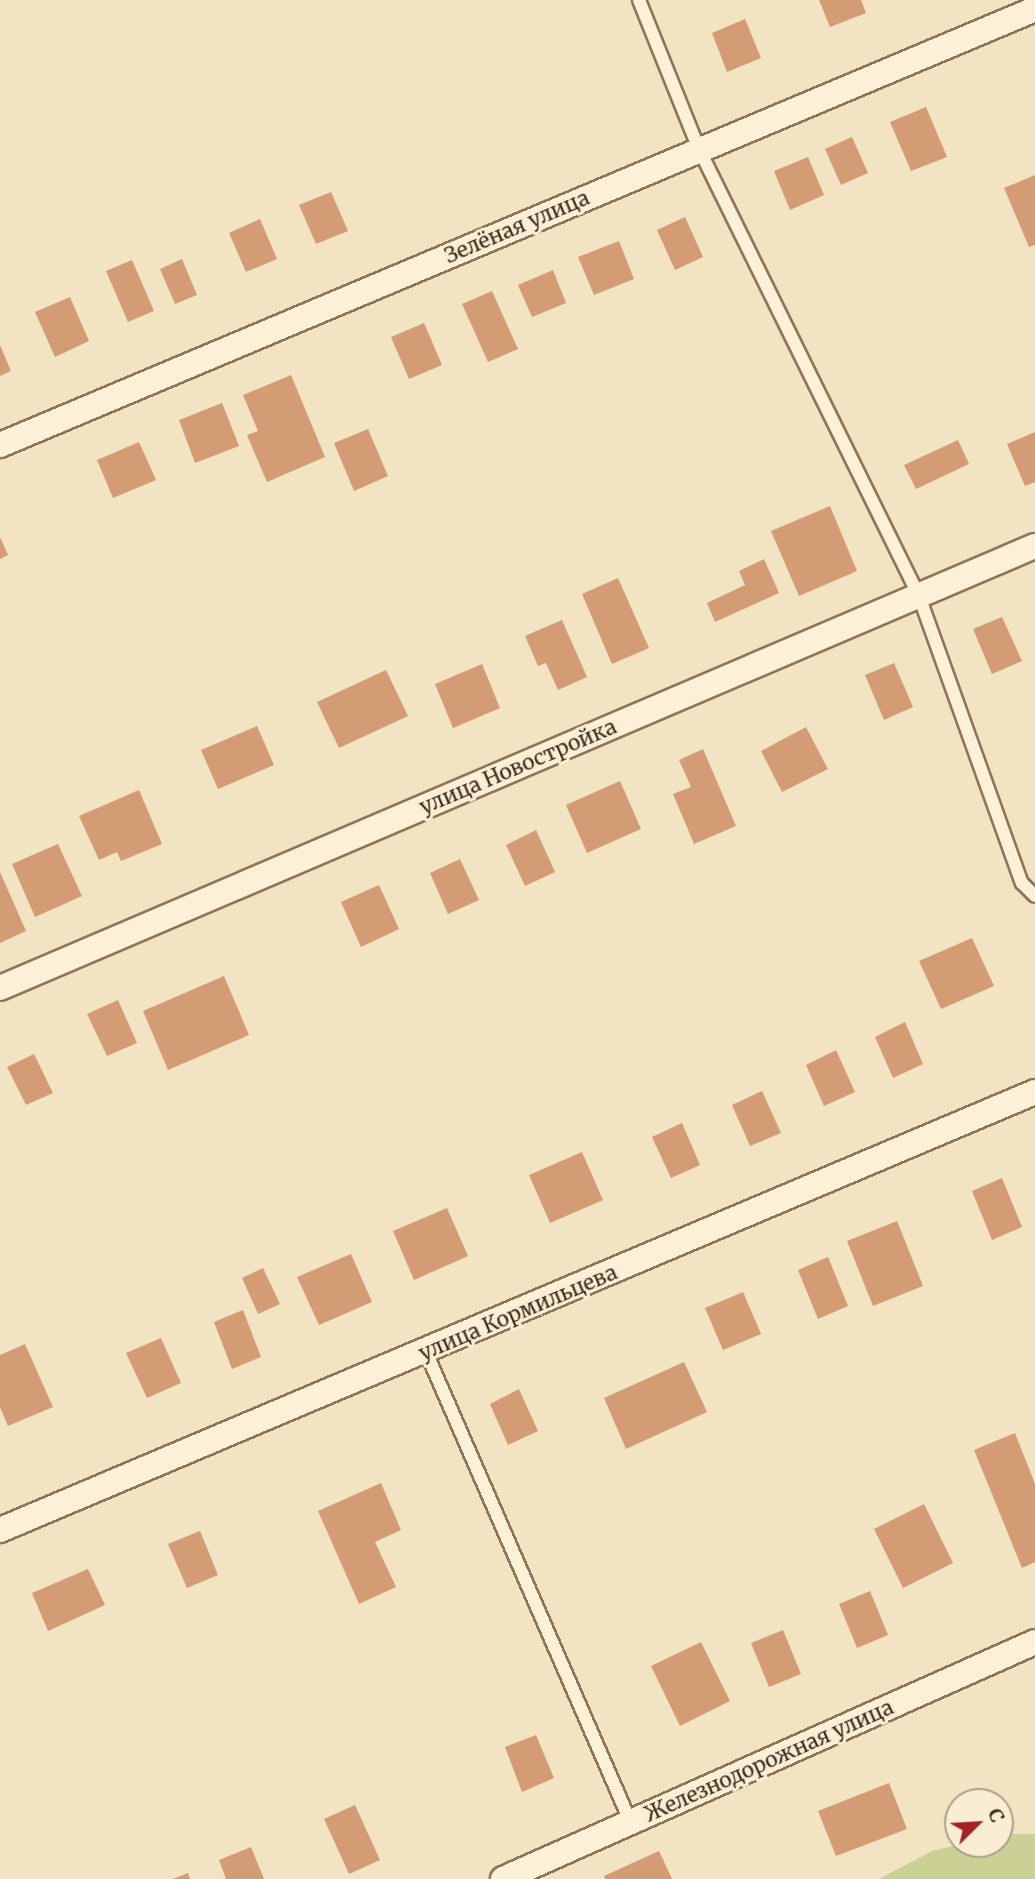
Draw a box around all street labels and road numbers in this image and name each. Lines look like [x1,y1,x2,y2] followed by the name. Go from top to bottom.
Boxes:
[441,185,593,269] street label: Зелёная улица
[416,714,620,820] street label: улица Новостройка
[415,1260,621,1366] street label: улица Кормильцева
[641,1695,897,1827] street label: Железнодорожная улица

